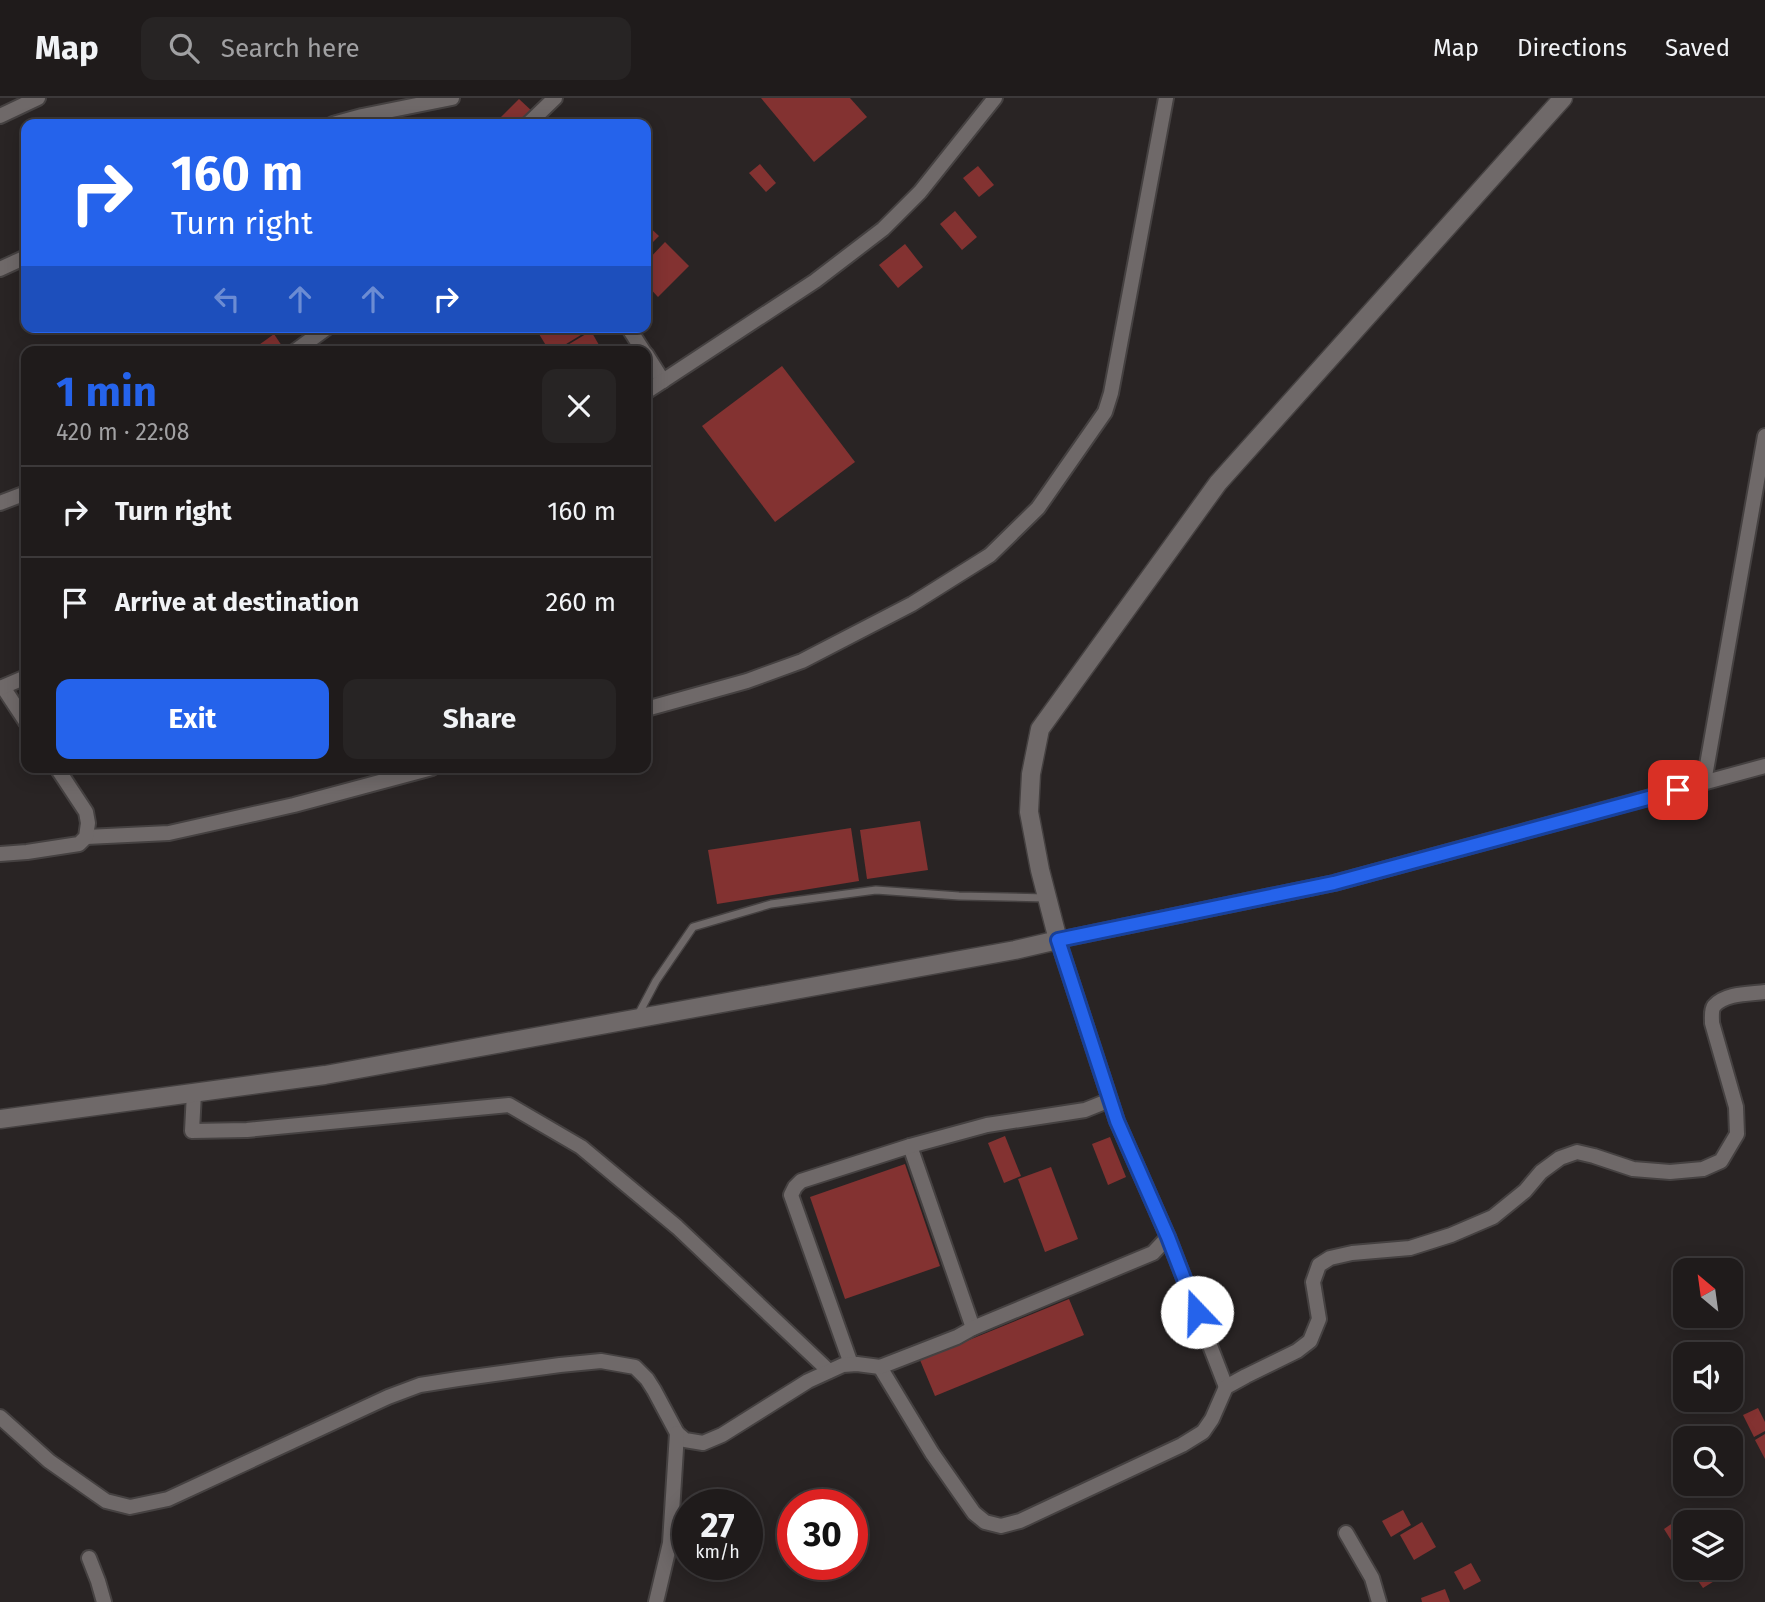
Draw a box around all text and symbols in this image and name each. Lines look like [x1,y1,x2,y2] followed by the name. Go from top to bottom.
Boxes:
[141,17,631,80] search box
[35,28,99,68] text: Map
[165,29,203,67] icon: search
[221,33,360,64] text: Search here
[1433,34,1479,62] text: Map
[1517,34,1627,62] text: Directions
[1665,34,1730,62] text: Saved
[171,144,303,203] text: 160 m
[56,147,147,238] icon: right
[171,204,313,242] text: Turn right
[208,280,246,318] icon: left
[281,280,319,318] icon: ahead
[354,280,392,318] icon: ahead
[427,280,465,318] icon: right
[56,367,157,417] text: 1 min
[542,369,616,443] button: close
[56,418,189,446] text: 420 m · 22:08
[56,493,94,531] icon: right
[115,496,232,527] text: Turn right
[547,496,616,527] text: 160 m
[56,584,94,622] icon: arrive
[115,587,359,618] text: Arrive at destination
[546,587,616,618] text: 260 m
[56,679,329,759] button: Exit
[343,679,616,759] button: Share
[1648,760,1708,820] pin
[1659,771,1697,809] icon: arrive
[1673,1258,1743,1328] north arrow
[1673,1258,1743,1580] map controls
[1160,1275,1234,1349] position arrow
[1673,1342,1743,1412] button: sound
[1673,1426,1743,1496] button: search
[777,1489,868,1580] speed limit sign: 30
[700,1504,735,1546] text: 27
[1673,1510,1743,1580] button: layers
[695,1541,740,1563] text: km/h

